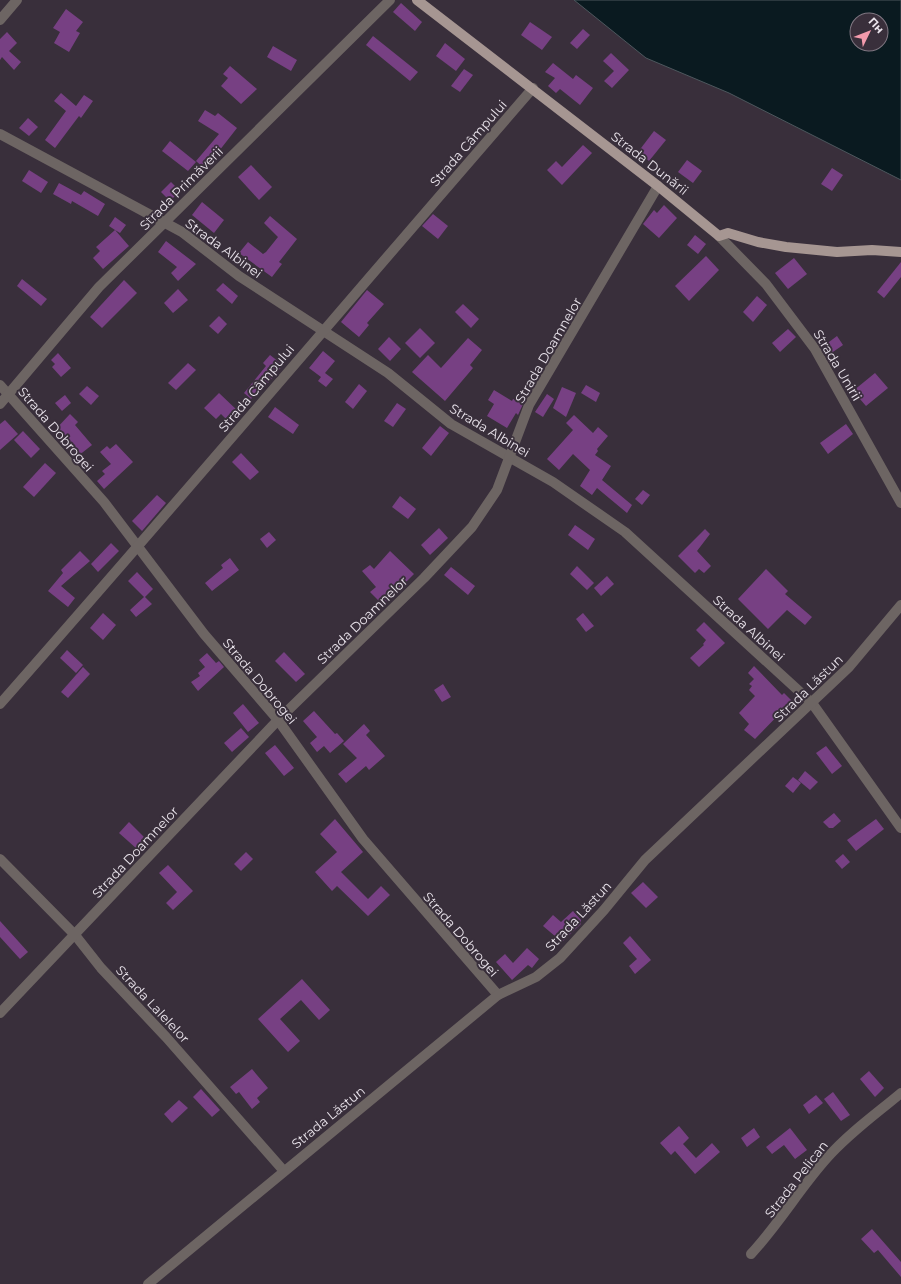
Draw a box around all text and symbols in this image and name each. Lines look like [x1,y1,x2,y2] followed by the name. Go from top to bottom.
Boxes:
[849,12,889,52] north arrow
[866,14,887,36] text: Пн
[426,96,510,190] street label: Strada Câmpului
[608,128,692,198] street label: Strada Dunării
[136,143,226,233] street label: Strada Primăverii
[183,215,265,281] street label: Strada Albinei
[511,294,585,406] street label: Strada Doamnelor
[810,326,866,404] street label: Strada Unirii
[215,341,297,435] street label: Strada Câmpului
[15,383,97,475] street label: Strada Dobrogei
[447,400,533,460] street label: Strada Albinei
[314,573,410,667] street label: Strada Doamnelor
[710,592,788,664] street label: Strada Albinei
[220,635,300,727] street label: Strada Dobrogei
[770,651,846,725] street label: Strada Lăstun
[88,803,182,901] street label: Strada Doamnelor
[541,878,615,954] street label: Strada Lăstun
[420,888,502,980] street label: Strada Dobrogei
[113,962,193,1046] street label: Strada Lalelelor
[288,1082,368,1152] street label: Strada Lăstun
[761,1137,831,1221] street label: Strada Pelican

